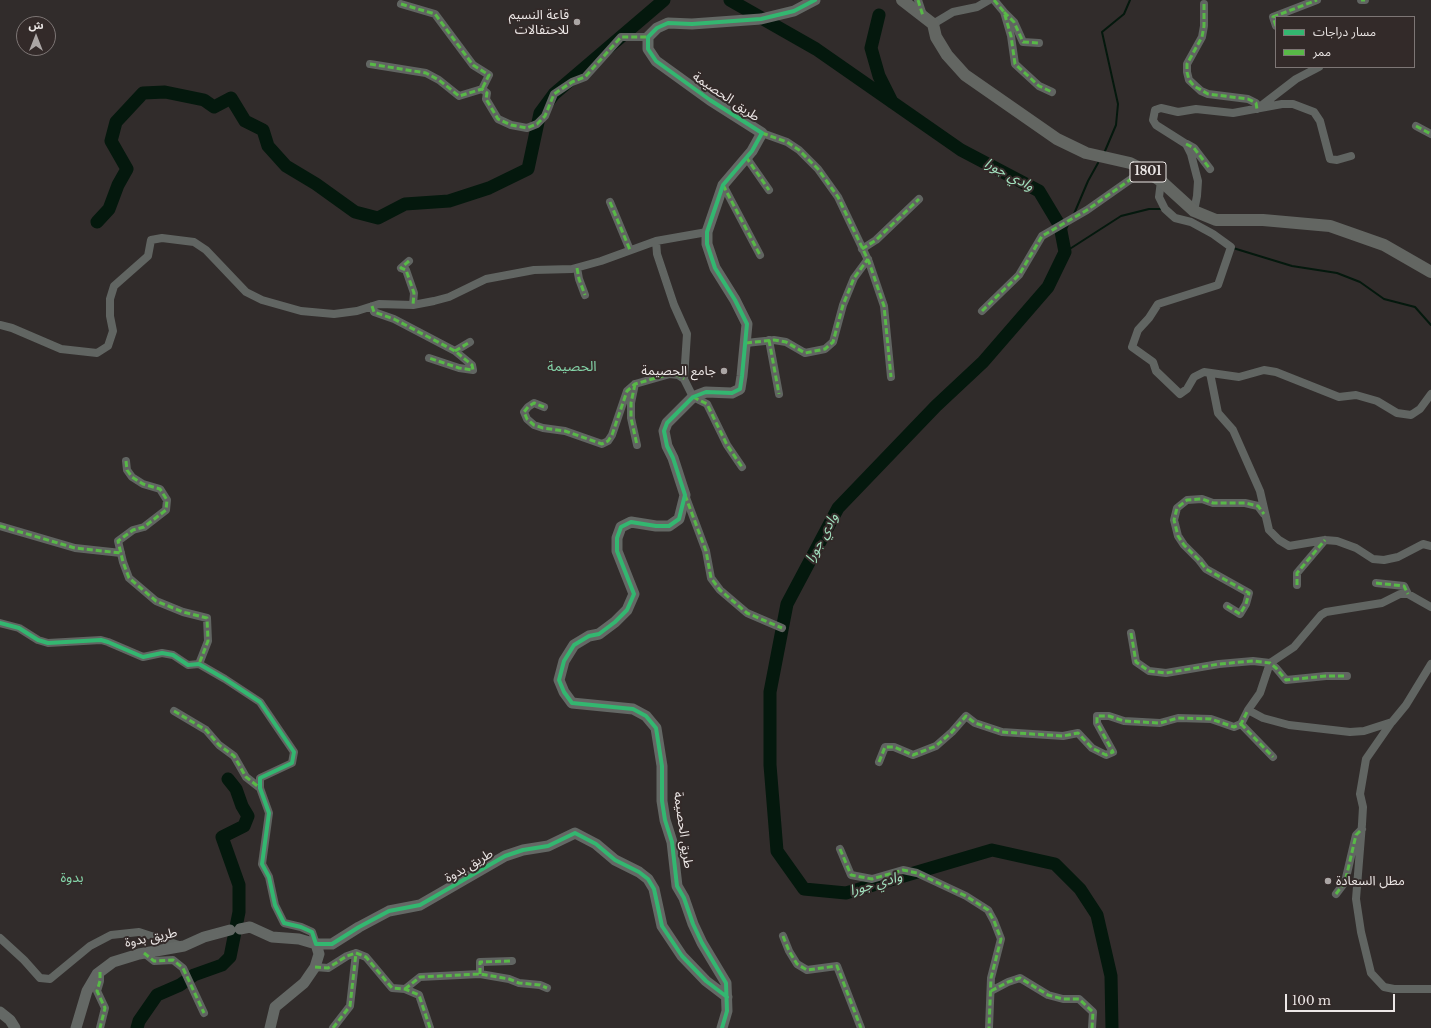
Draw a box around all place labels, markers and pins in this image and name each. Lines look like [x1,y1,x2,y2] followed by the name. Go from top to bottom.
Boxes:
[509,7,569,38] place label: قاعة النسيم للاحتفالات
[572,17,582,27] marker: قاعة النسيم للاحتفالات
[641,363,716,379] place label: جامع الحصيمة
[719,366,729,376] marker: جامع الحصيمة
[1336,873,1405,889] place label: مطل السعادة
[1323,876,1333,886] marker: مطل السعادة

